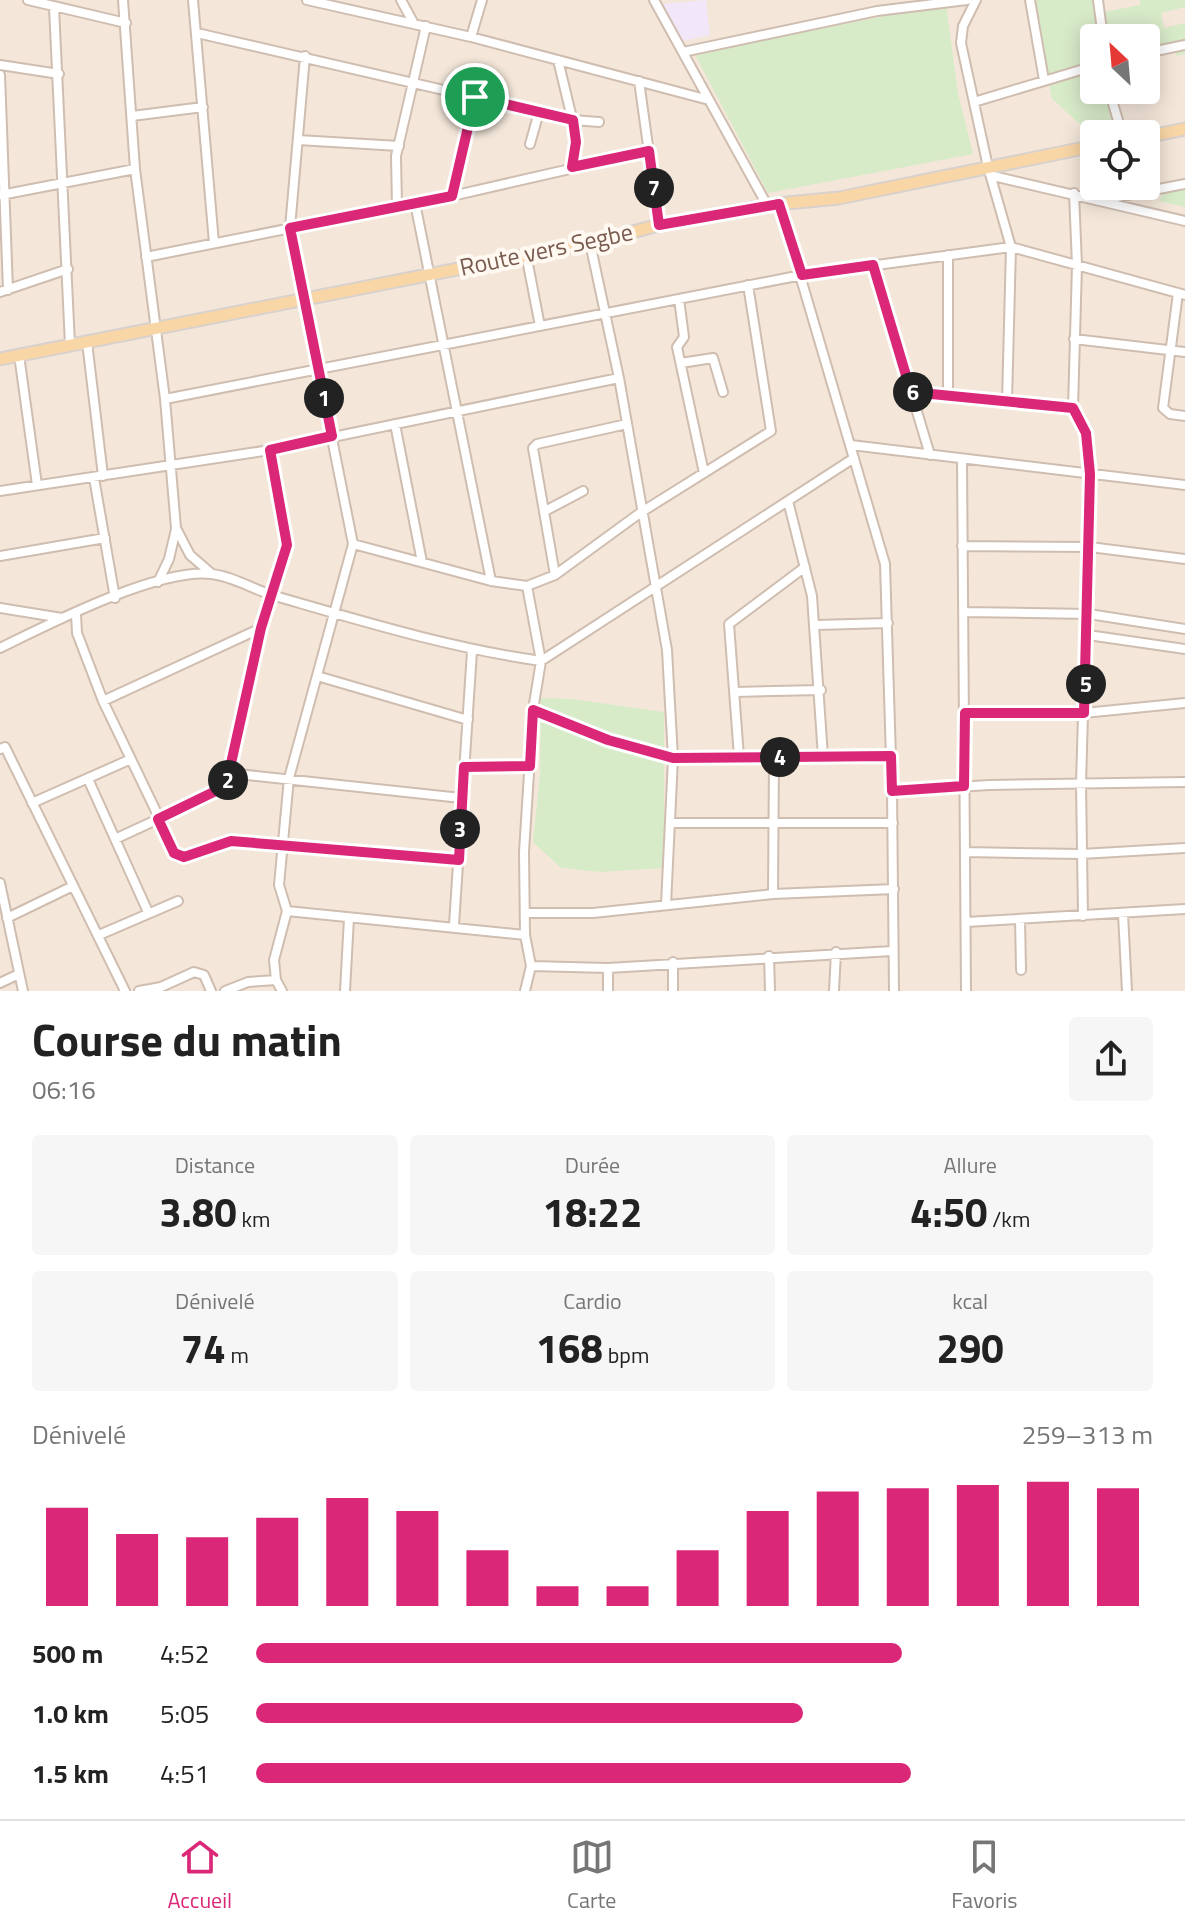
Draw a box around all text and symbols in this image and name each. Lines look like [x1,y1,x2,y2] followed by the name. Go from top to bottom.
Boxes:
[1080,24,1160,104] north arrow
[1080,24,1160,200] map controls
[441,63,509,131] pin
[453,75,497,119] icon: arrive
[1080,120,1160,200] button: locate
[634,168,674,208] pin: 7
[648,171,660,205] text: 7
[456,213,636,285] street label: Route vers Segbe
[893,372,933,412] pin: 6
[907,375,919,409] text: 6
[304,378,344,418] pin: 1
[318,381,330,415] text: 1
[1066,664,1106,704] pin: 5
[1080,667,1092,701] text: 5
[760,737,800,777] pin: 4
[774,740,786,774] text: 4
[208,760,248,800] pin: 2
[222,763,234,797] text: 2
[440,809,480,849] pin: 3
[454,812,466,846] text: 3
[32,1006,342,1073] text: Course du matin
[1069,1017,1153,1101] button: share
[32,1070,96,1109] text: 06:16
[175,1148,255,1182] text: Distance
[565,1148,620,1182] text: Durée
[943,1148,997,1182] text: Allure
[159,1182,237,1243] text: 3.80
[543,1182,642,1243] text: 18:22
[910,1182,987,1243] text: 4:50
[237,1202,270,1236] text: km
[987,1202,1030,1236] text: /km
[175,1284,255,1318] text: Dénivelé
[563,1284,622,1318] text: Cardio
[952,1284,988,1318] text: kcal
[181,1318,226,1379] text: 74
[536,1318,603,1379] text: 168
[937,1318,1004,1379] text: 290
[226,1338,249,1372] text: m
[603,1338,649,1372] text: bpm
[32,1415,126,1454] text: Dénivelé
[1022,1415,1153,1454] text: 259–313 m
[32,1634,103,1673] text: 500 m
[160,1634,209,1673] text: 4:52
[32,1694,109,1733] text: 1.0 km
[160,1694,209,1733] text: 5:05
[32,1754,109,1793] text: 1.5 km
[160,1754,209,1793] text: 4:51
[167,1835,232,1917] tab: Accueil
[567,1835,616,1917] tab: Carte
[951,1835,1018,1917] tab: Favoris

